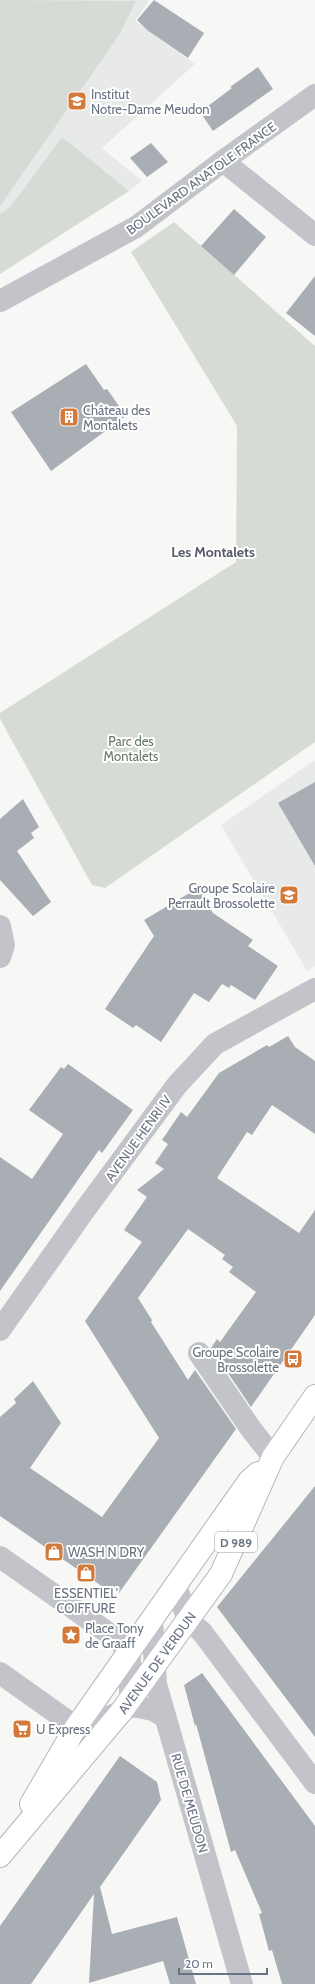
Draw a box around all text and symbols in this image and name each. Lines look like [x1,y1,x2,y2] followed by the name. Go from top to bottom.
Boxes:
[91,86,210,117] place label: Institut Notre-Dame Meudon
[66,90,88,112] school or university icon: Institut Notre-Dame Meudon
[123,118,279,238] street label: BOULEVARD ANATOLE FRANCE
[83,402,151,433] place label: Château des Montalets
[58,406,80,428] building icon: Château des Montalets
[171,543,255,561] district label: Les Montalets
[104,733,159,764] park label: Parc des Montalets
[168,880,275,911] place label: Groupe Scolaire Perrault Brossolette
[278,884,300,906] school or university icon: Groupe Scolaire Perrault Brossolette
[102,1092,175,1184] street label: AVENUE HENRI IV
[192,1344,279,1375] place label: Groupe Scolaire Brossolette
[282,1348,304,1370] bus stop icon: Groupe Scolaire Brossolette
[215,1532,257,1552] road number: D 989
[43,1541,65,1563] shop icon: WASH N DRY
[68,1544,145,1560] place label: WASH N DRY
[75,1562,97,1584] shop icon: ESSENTIEL' COIFFURE
[54,1585,118,1616] place label: ESSENTIEL' COIFFURE
[115,1609,199,1717] street label: AVENUE DE VERDUN
[85,1620,144,1651] place label: Place Tony de Graaff
[60,1624,82,1646] place icon: Place Tony de Graaff
[11,1718,33,1740] supermarket icon: U Express
[36,1721,91,1737] place label: U Express
[168,1751,212,1855] street label: RUE DE MEUDON
[179,1950,267,1976] scale bar
[185,1956,213,1971] text: 20 m

